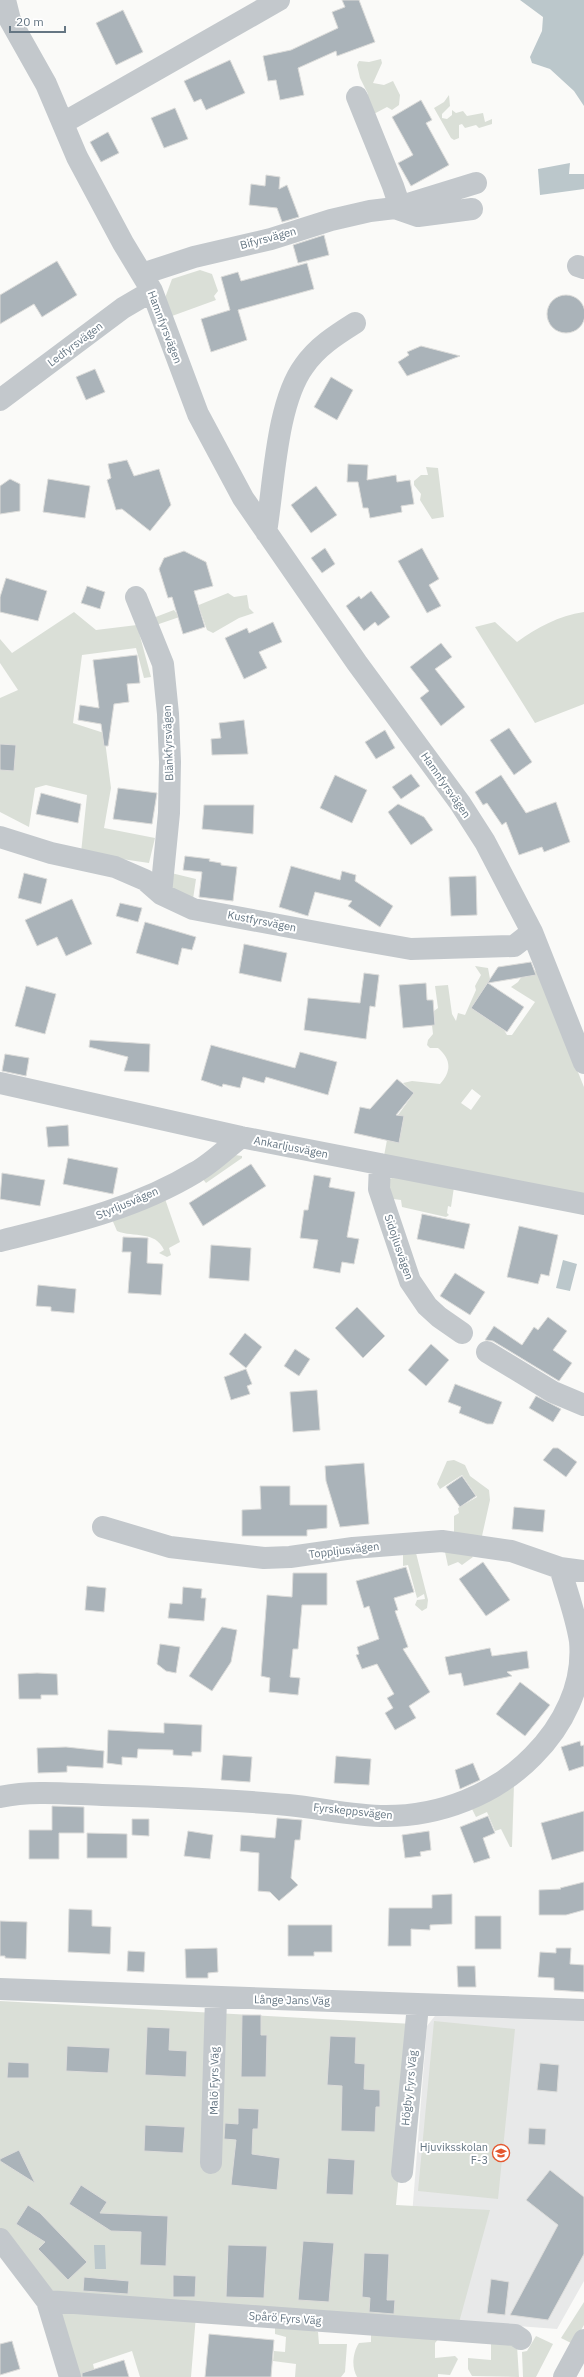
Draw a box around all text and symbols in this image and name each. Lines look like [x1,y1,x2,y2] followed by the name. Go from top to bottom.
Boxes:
[10,8,65,34] scale bar
[16,14,44,29] text: 20 m
[238,224,298,252] street label: Bifyrsvägen
[145,288,185,366] street label: Hamnfyrsvägen
[45,319,105,369] street label: Ledfyrsvägen
[160,705,176,781] street label: Blänkfyrsvägen
[418,749,474,821] street label: Hamnfyrsvägen
[226,907,298,935] street label: Kustfyrsvägen
[253,1133,329,1161] street label: Ankarljusvägen
[94,1184,160,1222] street label: Styrljusvägen
[381,1213,417,1281] street label: Sidojlusvägen
[308,1539,380,1561] street label: Toppljusvägen
[313,1800,393,1822] street label: Fyrskeppsvägen
[254,1992,330,2008] street label: Långe Jans Väg
[206,2047,222,2115] street label: Malö Fyrs Väg
[398,2049,420,2126] street label: Högby Fyrs Väg
[420,2140,488,2167] place label: Hjuviksskolan F-3
[491,2143,511,2163] school or university icon: Hjuviksskolan F-3
[248,2308,322,2328] street label: Spårö Fyrs Väg

